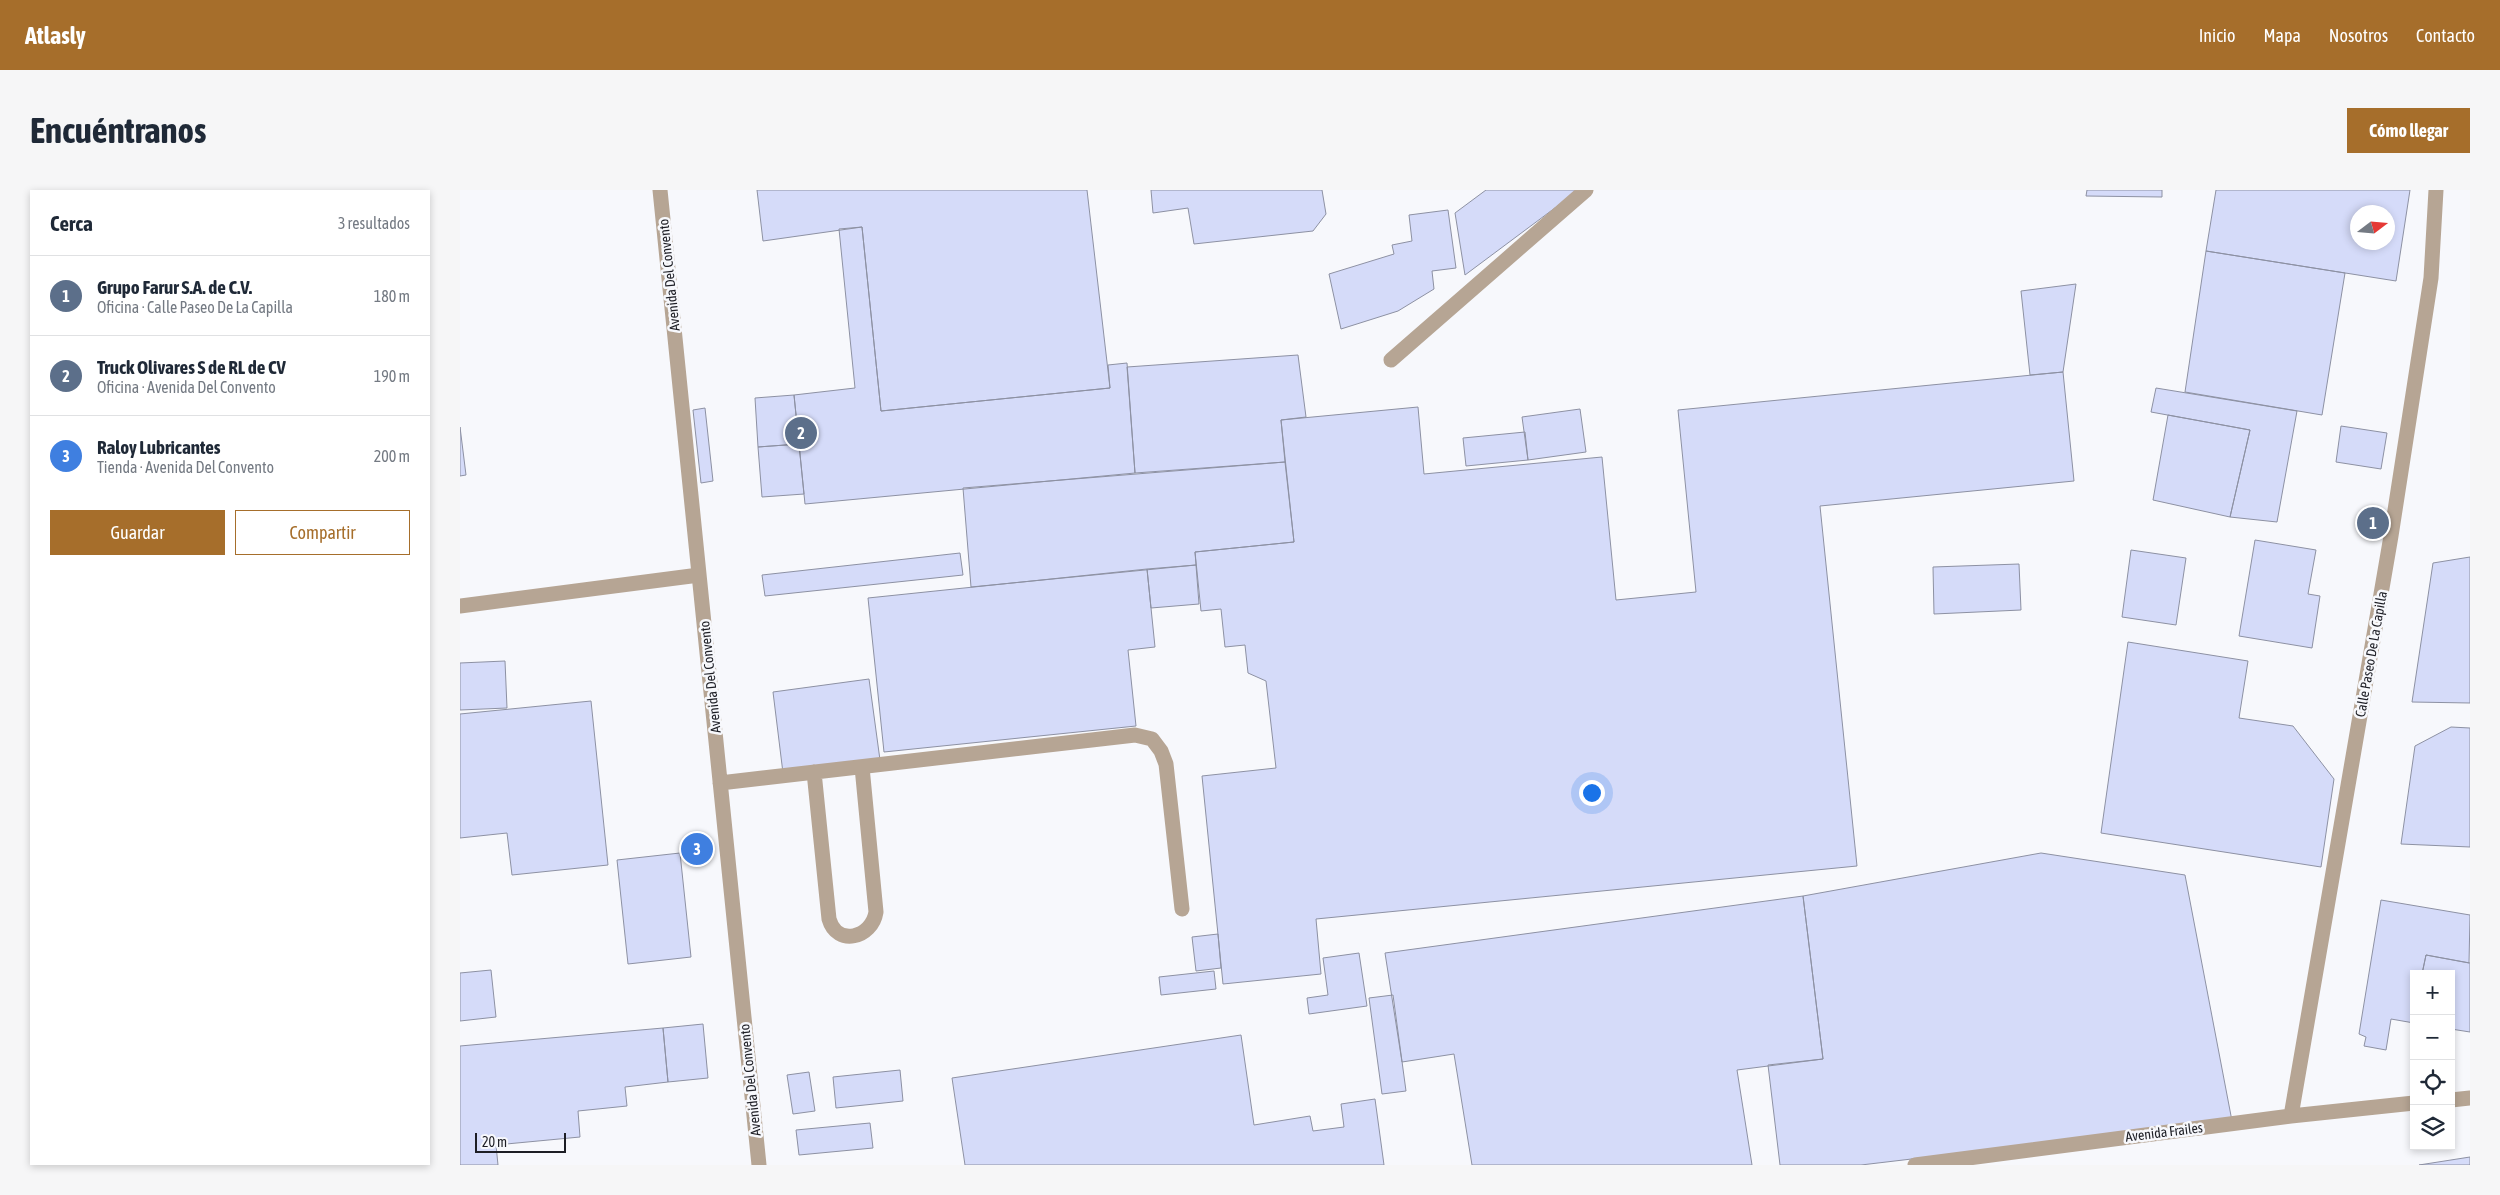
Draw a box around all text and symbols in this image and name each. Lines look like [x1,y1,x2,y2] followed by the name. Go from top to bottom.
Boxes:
[25,22,86,49] text: Atlasly
[2199,25,2235,46] text: Inicio
[2263,25,2301,46] text: Mapa
[2329,25,2388,46] text: Nosotros
[2416,25,2475,46] text: Contacto
[2347,108,2470,153] button: Cómo llegar
[30,110,206,150] text: Encuéntranos
[2350,205,2395,250] north arrow
[50,211,93,235] text: Cerca
[338,214,410,232] text: 3 resultados
[655,218,683,332] street label: Avenida Del Convento
[97,276,252,298] text: Grupo Farur S.A. de C.V.
[62,287,70,305] text: 1
[374,287,410,305] text: 180 m
[97,298,293,316] text: Oficina · Calle Paseo De La Capilla
[97,356,286,378] text: Truck Olivares S de RL de CV
[62,367,70,385] text: 2
[374,367,410,385] text: 190 m
[97,378,276,396] text: Oficina · Avenida Del Convento
[785,414,817,452] pin: 2
[97,436,221,458] text: Raloy Lubricantes
[62,447,70,465] text: 3
[374,447,410,465] text: 200 m
[97,458,274,476] text: Tienda · Avenida Del Convento
[2357,504,2389,542] pin: 1
[50,510,225,555] button: Guardar
[235,510,410,555] button: Compartir
[2352,590,2390,718] street label: Calle Paseo De La Capilla
[696,620,724,734] street label: Avenida Del Convento
[1579,780,1605,806] your location
[681,830,713,868] pin: 3
[2410,970,2455,1150] map controls
[2410,970,2455,1015] button: +
[2410,1015,2455,1060] button: −
[736,1023,764,1137] street label: Avenida Del Convento
[2410,1060,2455,1105] button: locate
[2410,1105,2455,1150] button: layers
[2124,1119,2204,1145] street label: Avenida Frailes
[475,1130,566,1153] scale bar
[482,1134,507,1150] text: 20 m

